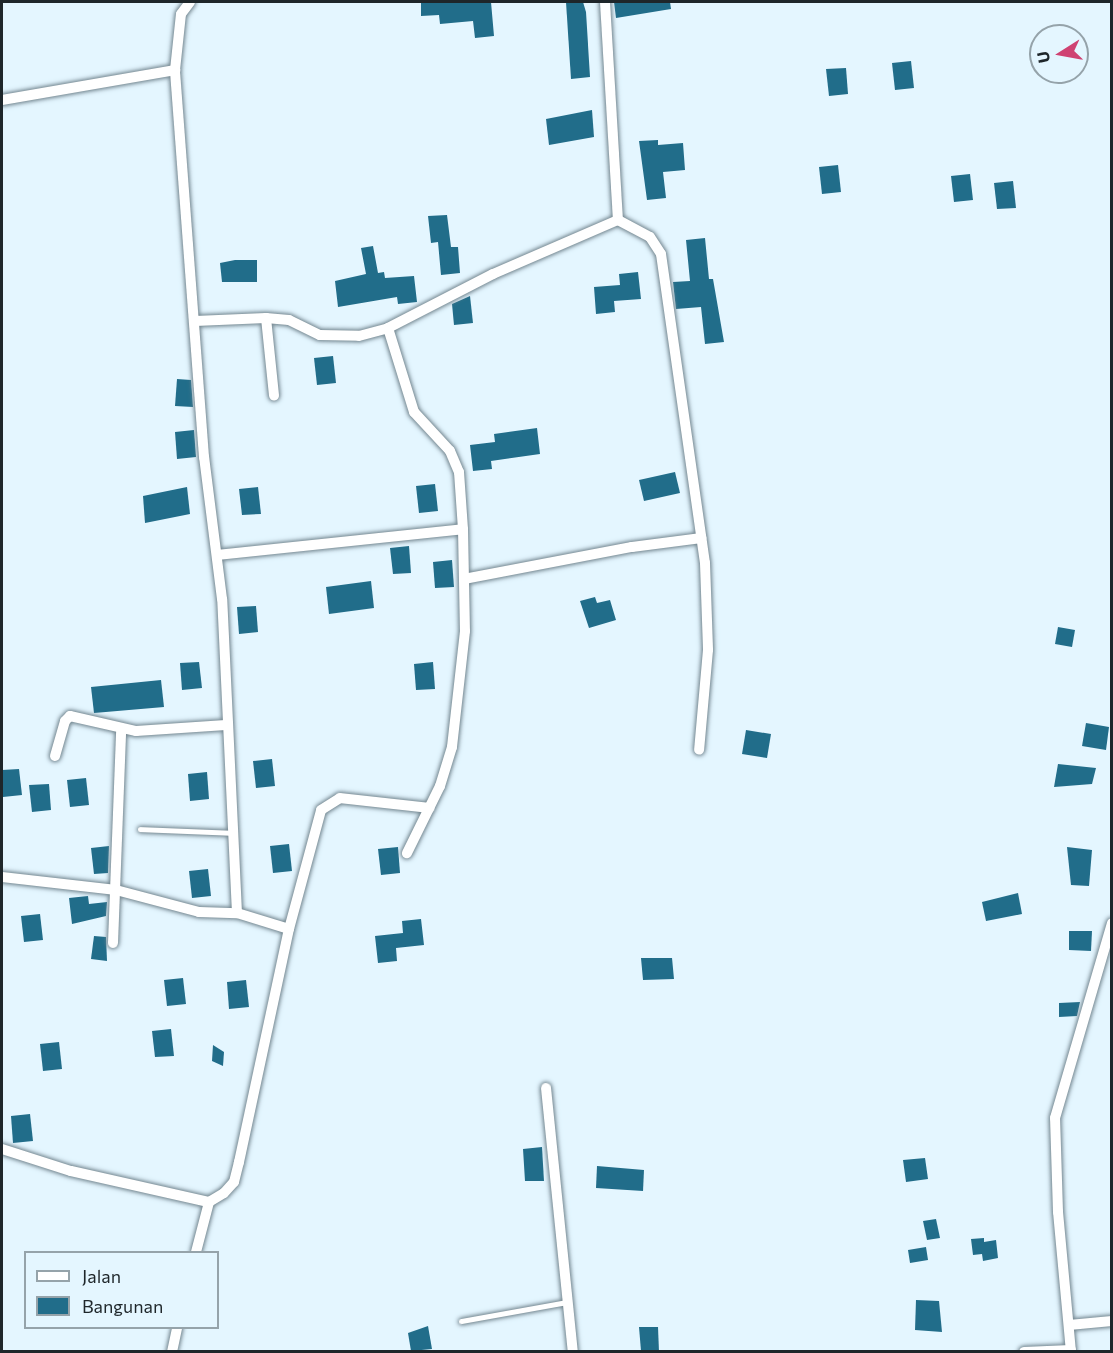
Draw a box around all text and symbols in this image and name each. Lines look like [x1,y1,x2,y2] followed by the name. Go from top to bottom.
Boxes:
[1029,24,1089,84] north arrow
[1032,50,1053,65] text: U
[24,1251,219,1329] legend
[82,1265,121,1287] text: Jalan
[82,1295,163,1317] text: Bangunan

